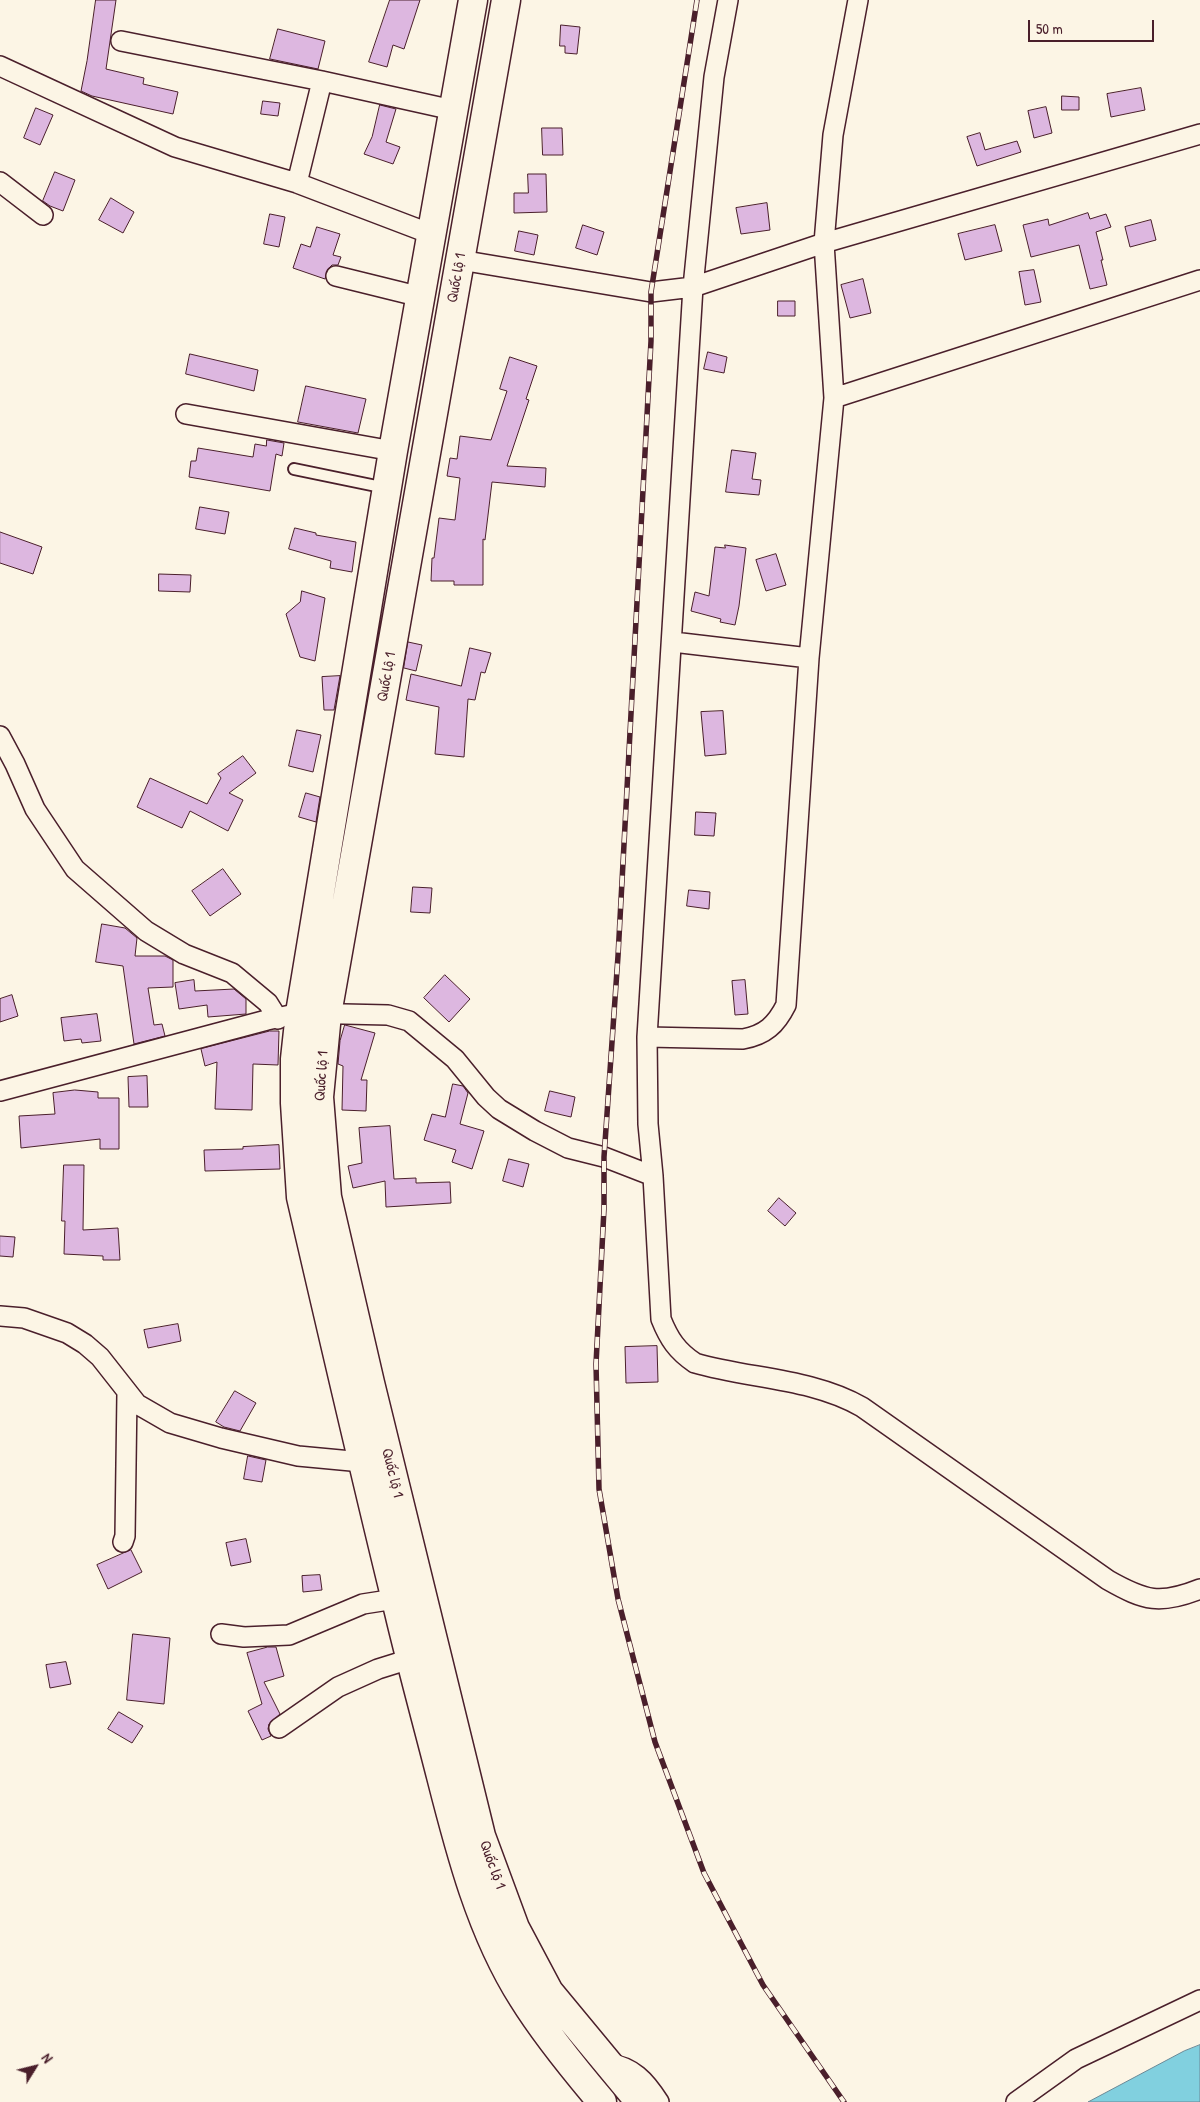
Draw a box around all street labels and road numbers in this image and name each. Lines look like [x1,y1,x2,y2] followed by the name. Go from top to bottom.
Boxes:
[444,252,470,304] street label: Quốc lộ 1
[374,651,400,703] street label: Quốc lộ 1
[311,1050,333,1102] street label: Quốc lộ 1
[377,1447,407,1499] street label: Quốc lộ 1
[475,1838,509,1892] street label: Quốc lộ 1

